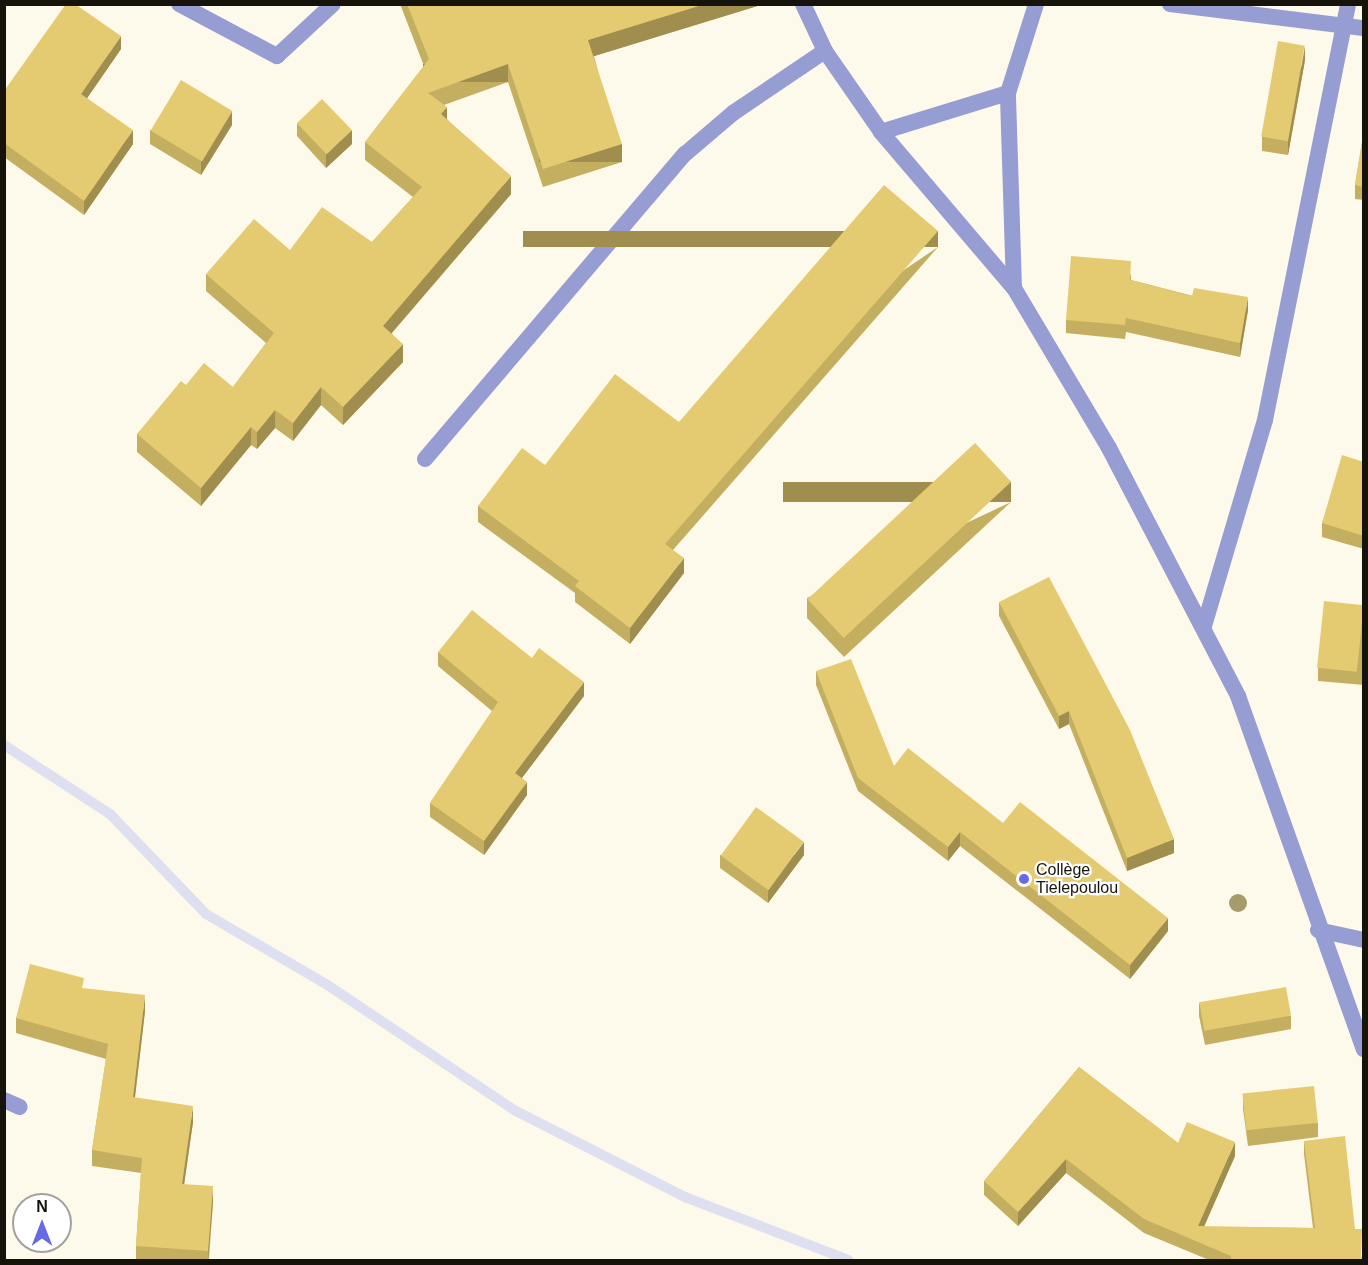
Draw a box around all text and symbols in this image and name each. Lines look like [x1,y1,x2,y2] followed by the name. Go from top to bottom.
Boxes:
[1036,860,1118,898] place label: Collège Tielepoulou
[1017,872,1031,886] marker: Collège Tielepoulou
[12,1193,72,1253] north arrow
[36,1198,48,1215] text: N

